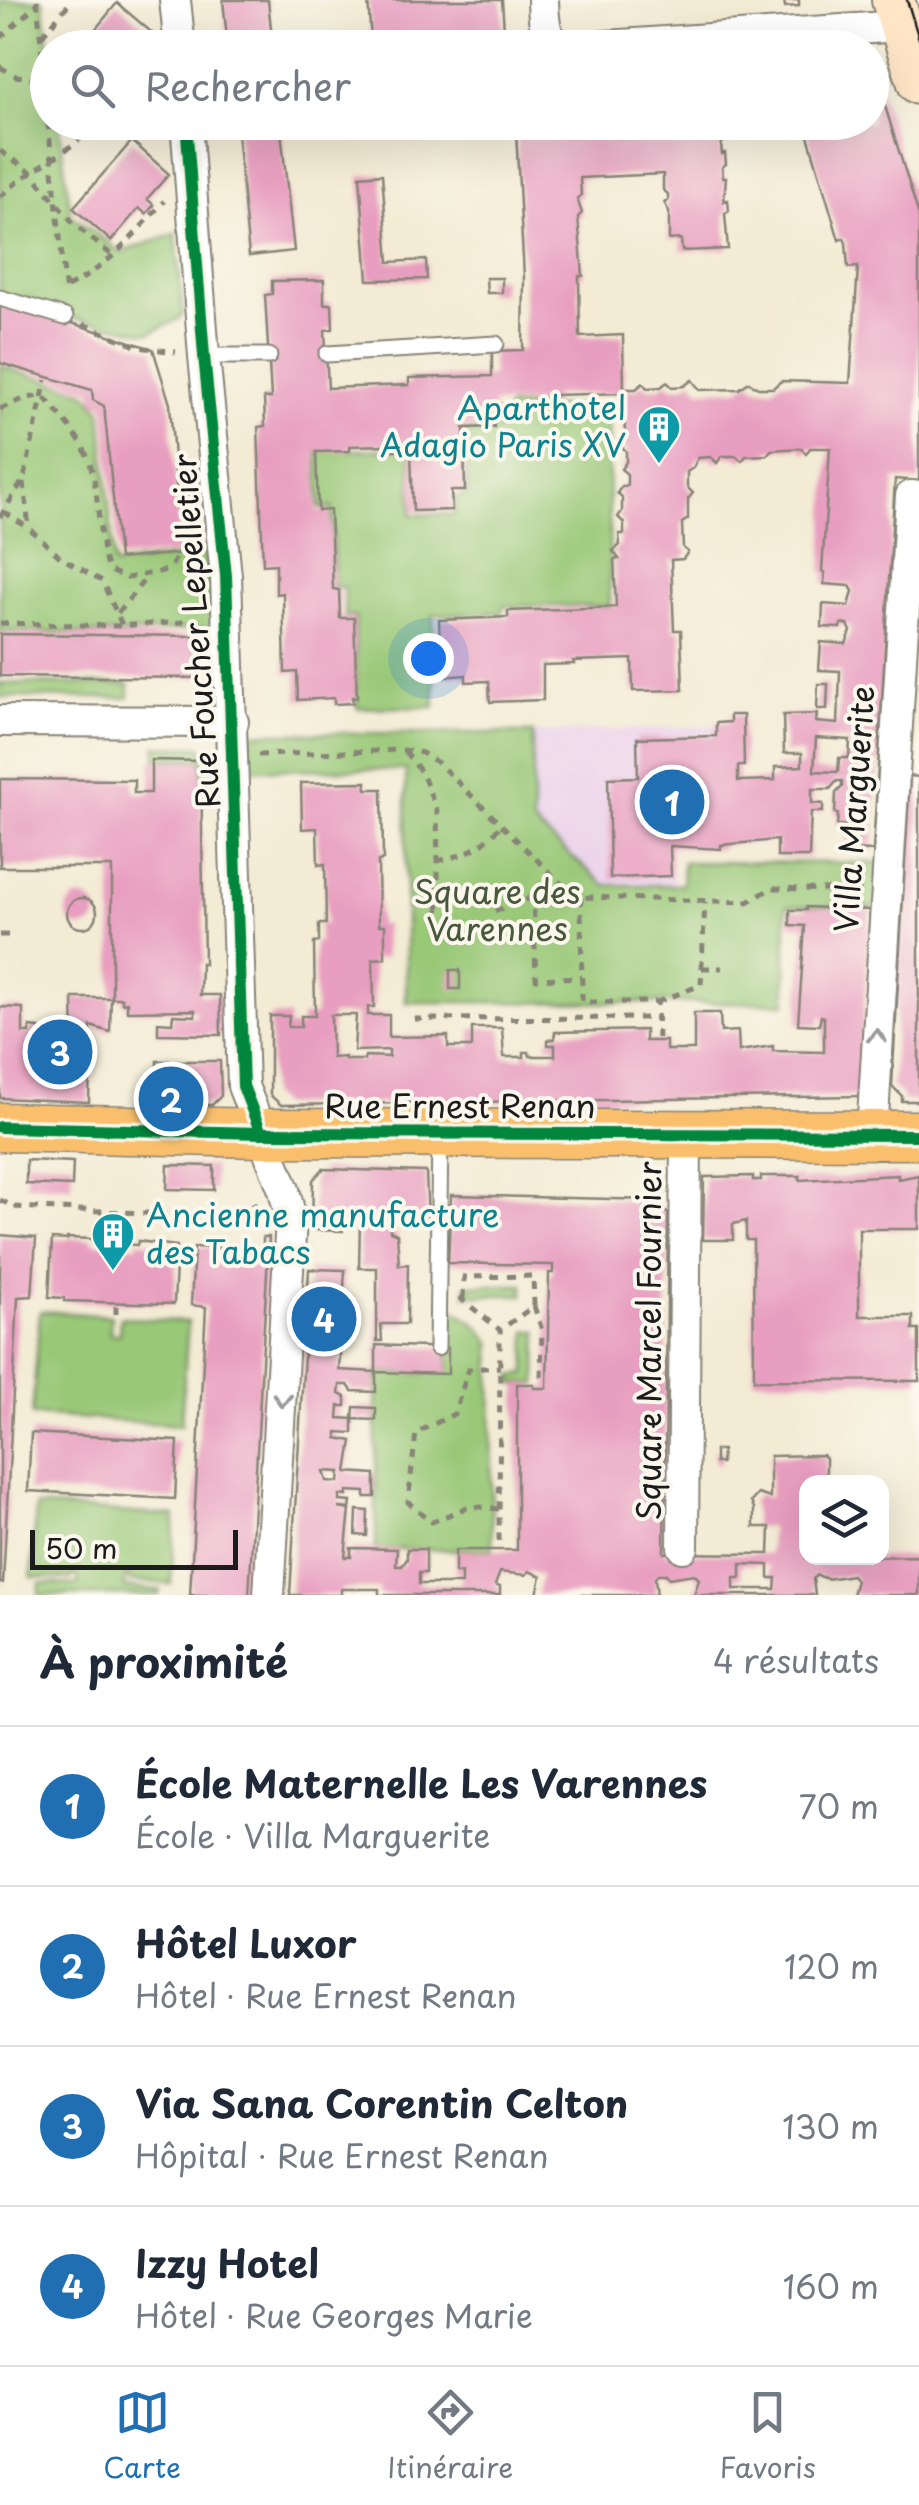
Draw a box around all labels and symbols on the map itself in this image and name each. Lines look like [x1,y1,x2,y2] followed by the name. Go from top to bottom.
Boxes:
[380,383,626,468] place label: Aparthotel Adagio Paris XV
[636,404,682,465] building icon: Aparthotel Adagio Paris XV
[159,452,231,810] street label: Rue Foucher Lepelletier
[403,633,454,684] your location
[820,684,886,934] street label: Villa Marguerite
[640,764,704,840] pin: 1
[413,867,581,952] park label: Square des Varennes
[28,1014,92,1090] pin: 3
[866,1028,887,1044] one-way arrow
[138,1062,204,1136] pin: 2
[324,1081,596,1129] street label: Rue Ernest Renan
[624,1161,672,1521] street label: Square Marcel Fournier
[146,1190,499,1275] place label: Ancienne manufacture des Tabacs
[90,1211,136,1272] building icon: Ancienne manufacture des Tabacs
[292,1282,356,1356] pin: 4
[272,1393,293,1409] one-way arrow
[30,1525,238,1570] scale bar

